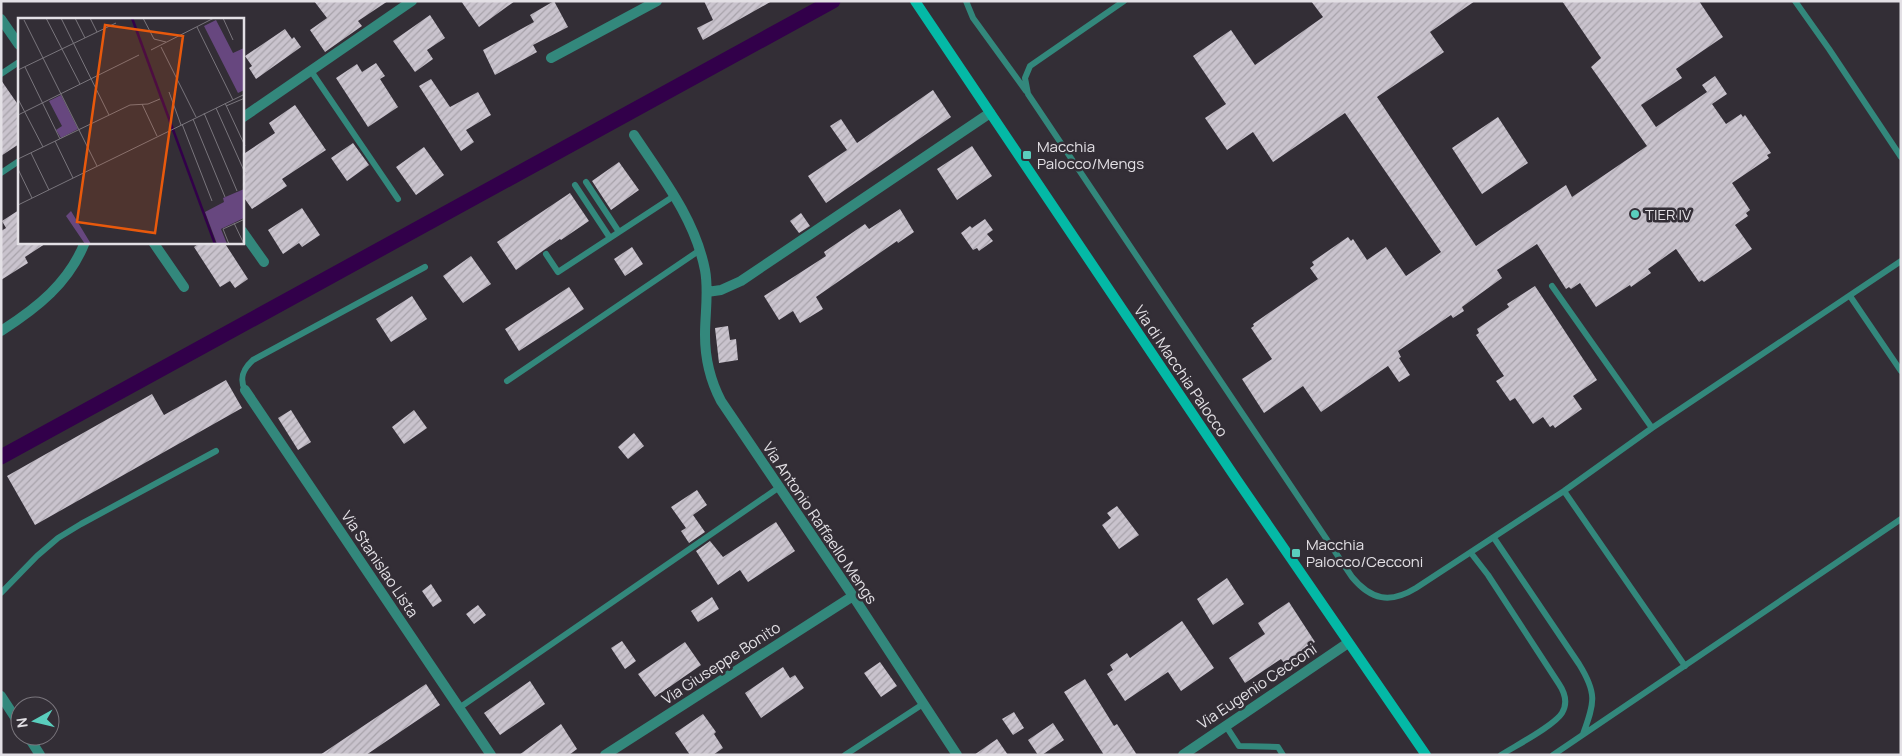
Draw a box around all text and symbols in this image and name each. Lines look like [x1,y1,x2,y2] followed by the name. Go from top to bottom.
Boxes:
[18,18,244,244] inset map
[1037,136,1144,174] place label: Macchia Palocco/Mengs
[1021,149,1033,161] marker: Macchia Palocco/Mengs
[1645,204,1691,225] place label: TIER IV
[1629,208,1641,220] marker: TIER IV
[1129,301,1233,441] street label: Via di Macchia Palocco
[758,438,882,608] street label: Via Antonio Raffaello Mengs
[336,507,424,621] street label: Via Stanislao Lista
[1306,534,1423,572] place label: Macchia Palocco/Cecconi
[1290,547,1302,559] marker: Macchia Palocco/Cecconi
[658,617,785,709] street label: Via Giuseppe Bonito
[1193,638,1321,734] street label: Via Eugenio Cecconi
[10,696,60,746] north arrow
[12,717,32,729] text: N

